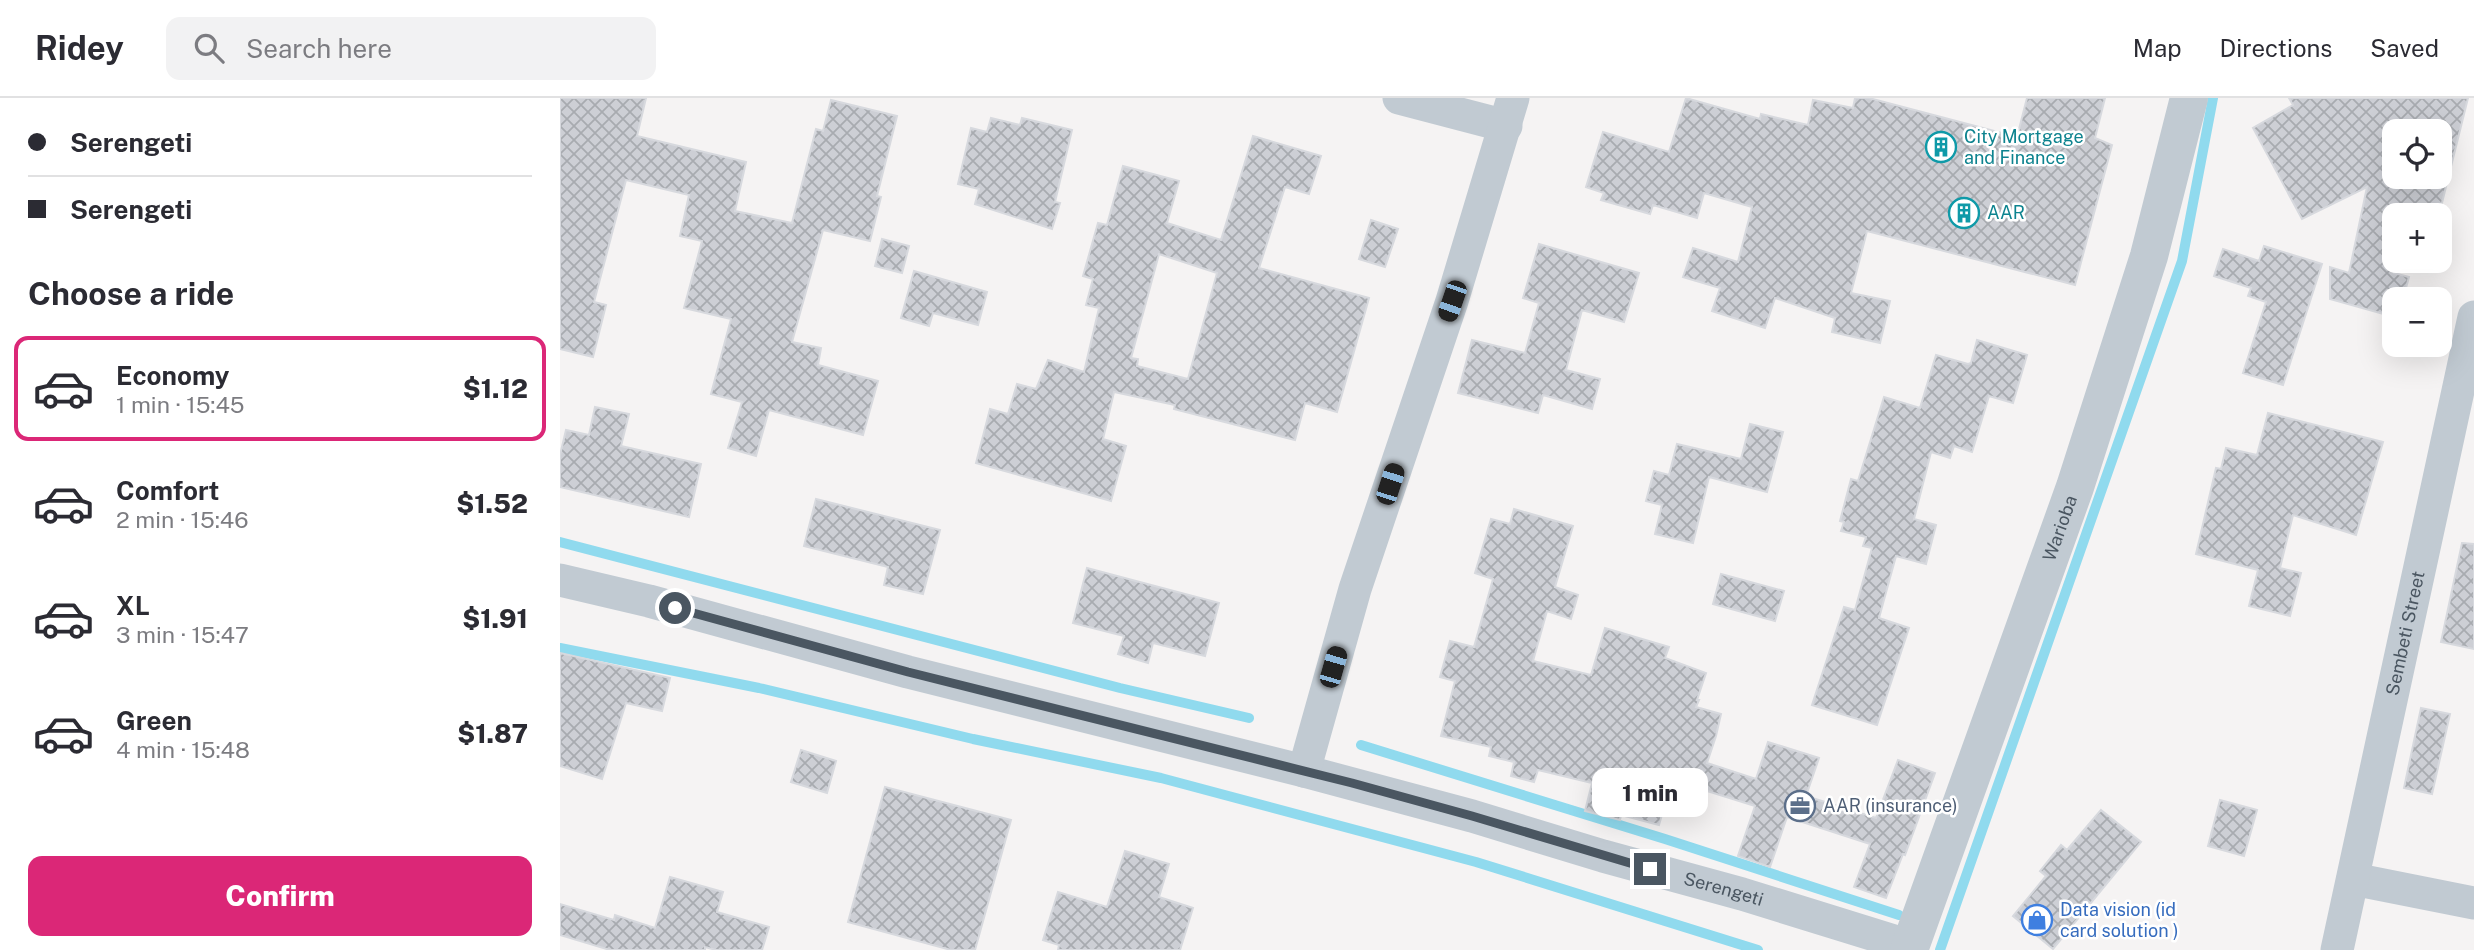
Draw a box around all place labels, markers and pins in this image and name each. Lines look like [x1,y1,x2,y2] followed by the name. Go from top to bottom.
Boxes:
[1964,126,2084,168] place label: City Mortgage and Finance
[1924,130,1958,164] building icon: City Mortgage and Finance
[1947,196,1981,230] building icon: AAR
[1987,202,2025,223] place label: AAR
[1783,789,1817,823] office icon: AAR (insurance)
[1823,795,1958,816] place label: AAR (insurance)
[2060,899,2178,941] place label: Data vision (id card solution )
[2020,903,2054,937] shop icon: Data vision (id card solution )

